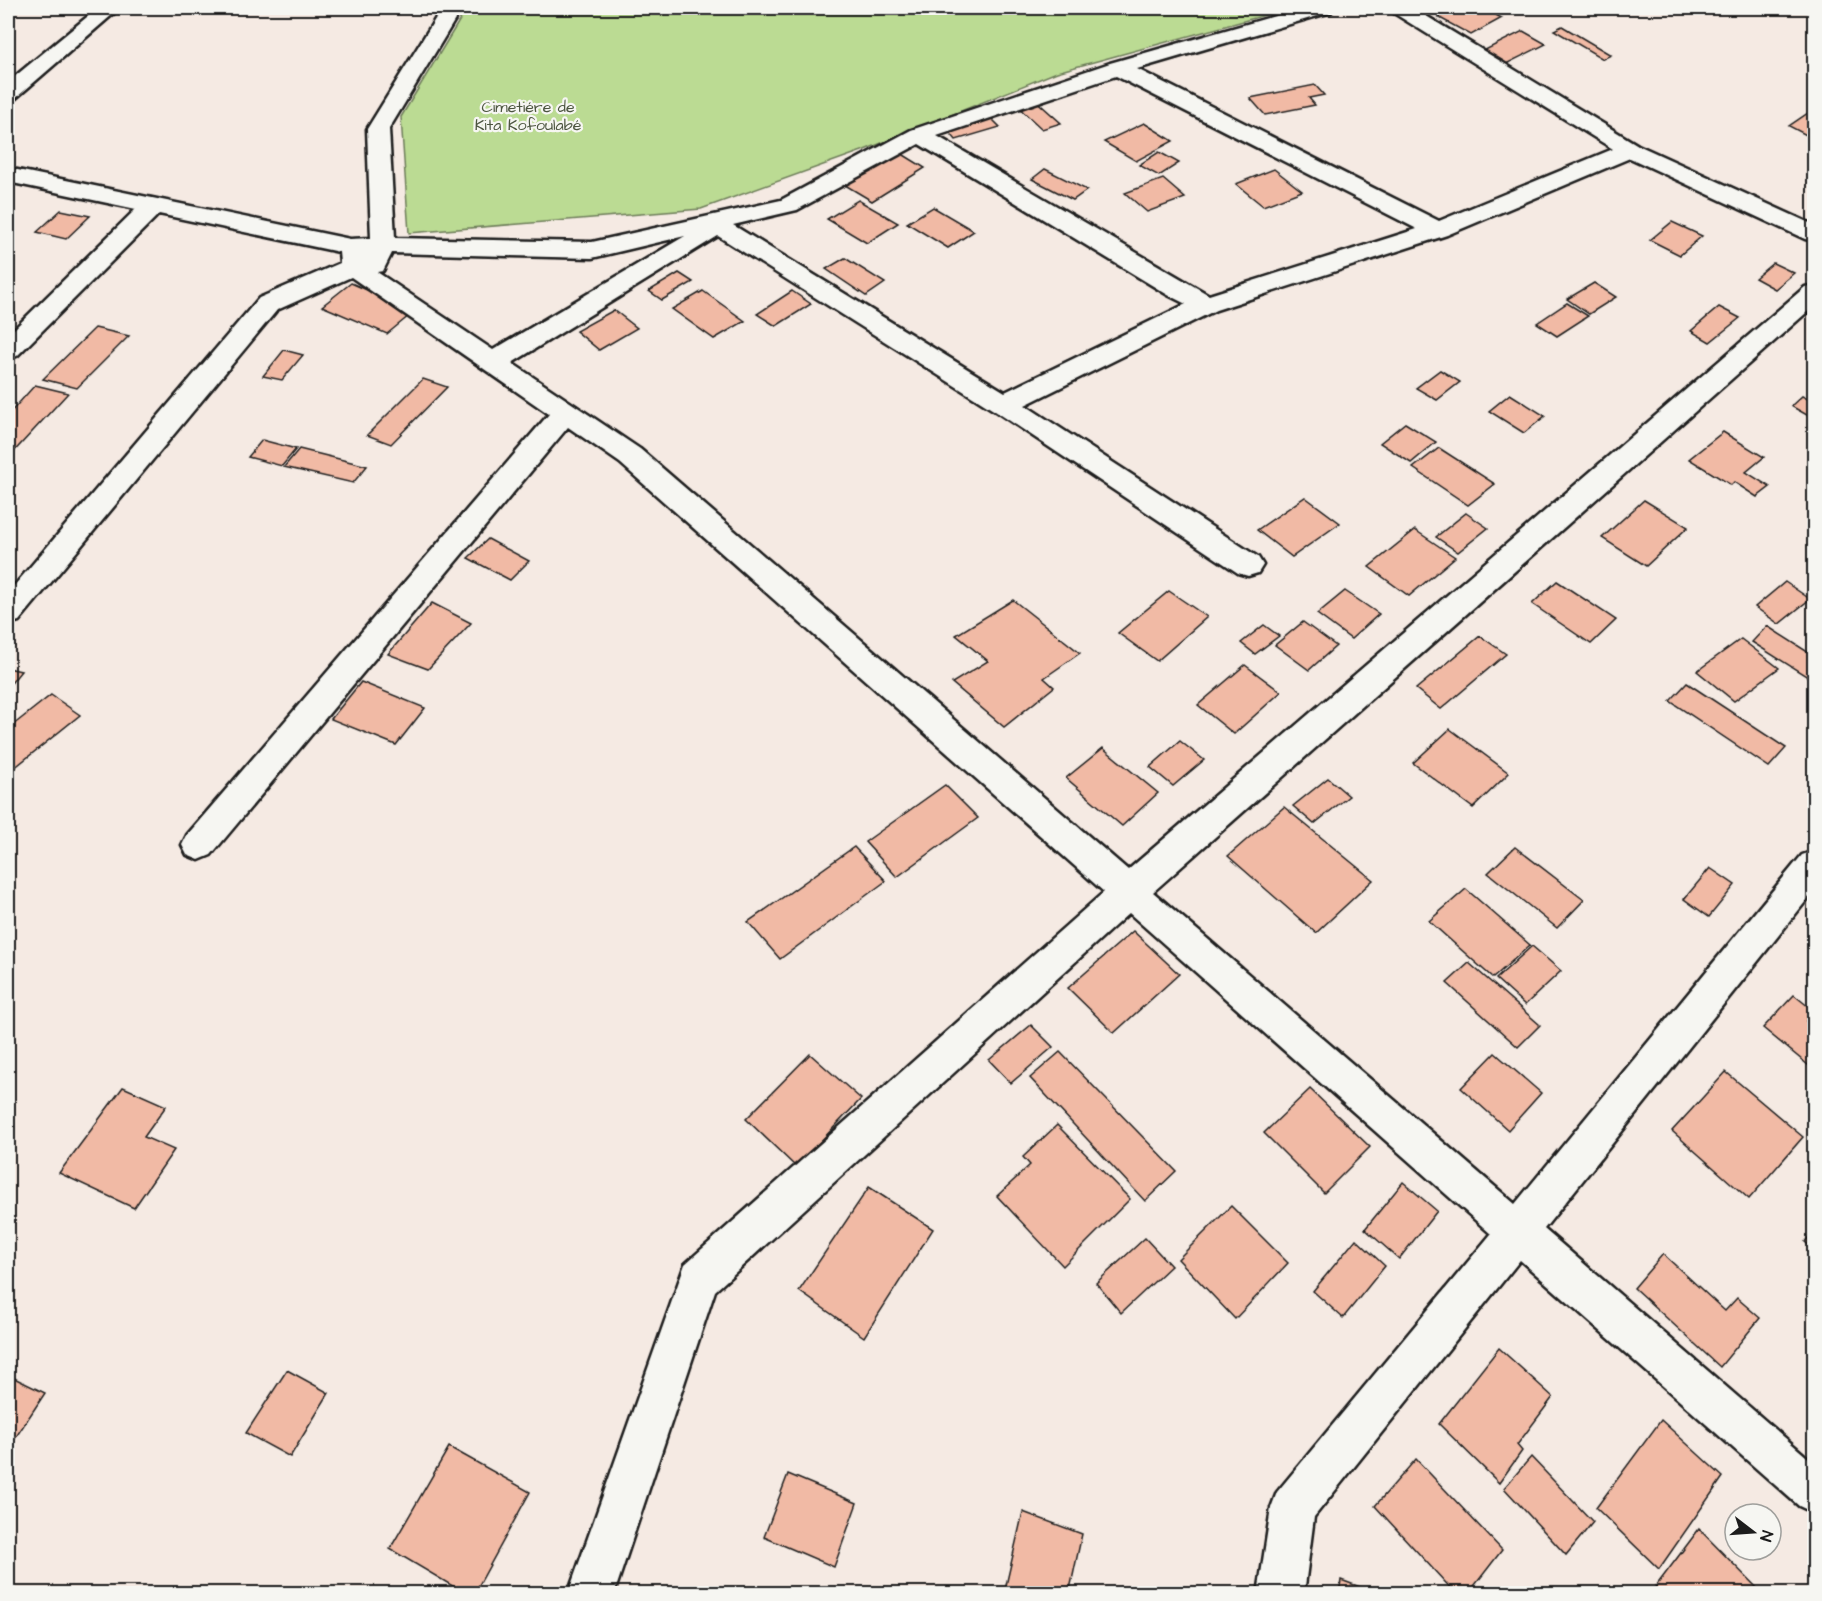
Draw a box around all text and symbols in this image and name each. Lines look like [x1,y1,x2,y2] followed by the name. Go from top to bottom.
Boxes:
[475,96,582,136] park label: Cimetiére de Kita Kofoulabé
[1723,1502,1783,1562] north arrow
[1754,1528,1778,1544] text: N

